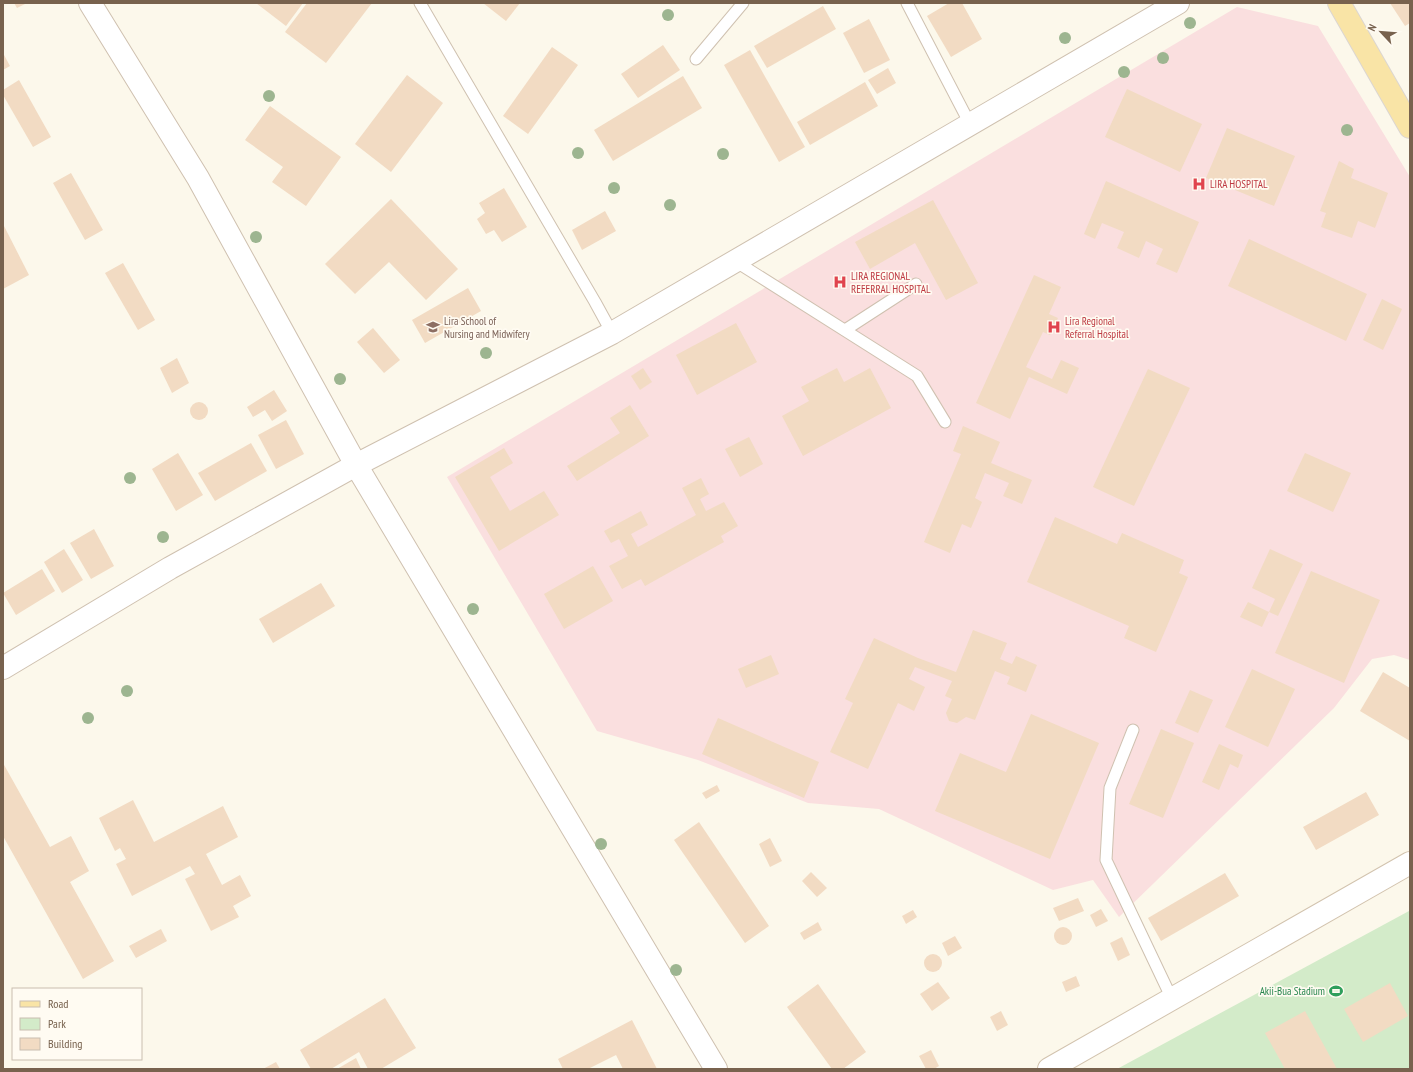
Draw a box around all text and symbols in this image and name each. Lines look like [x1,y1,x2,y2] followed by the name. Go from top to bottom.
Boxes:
[1361,12,1401,52] north arrow
[1364,22,1380,33] text: N
[1191,176,1207,192] hospital icon: LIRA HOSPITAL
[1210,177,1268,191] place label: LIRA HOSPITAL
[851,269,931,296] place label: LIRA REGIONAL REFERRAL HOSPITAL
[832,274,848,290] hospital icon: LIRA REGIONAL REFERRAL HOSPITAL
[444,314,530,341] place label: Lira School of Nursing and Midwifery
[1065,314,1129,341] place label: Lira Regional Referral Hospital
[425,319,441,335] school or university icon: Lira School of Nursing and Midwifery
[1046,319,1062,335] hospital icon: Lira Regional Referral Hospital
[1328,983,1344,999] sports icon: Akii-Bua Stadium
[1260,984,1325,998] place label: Akii-Bua Stadium
[12,988,142,1060] legend
[48,996,68,1011] text: Road
[48,1016,66,1031] text: Park
[48,1036,83,1051] text: Building

